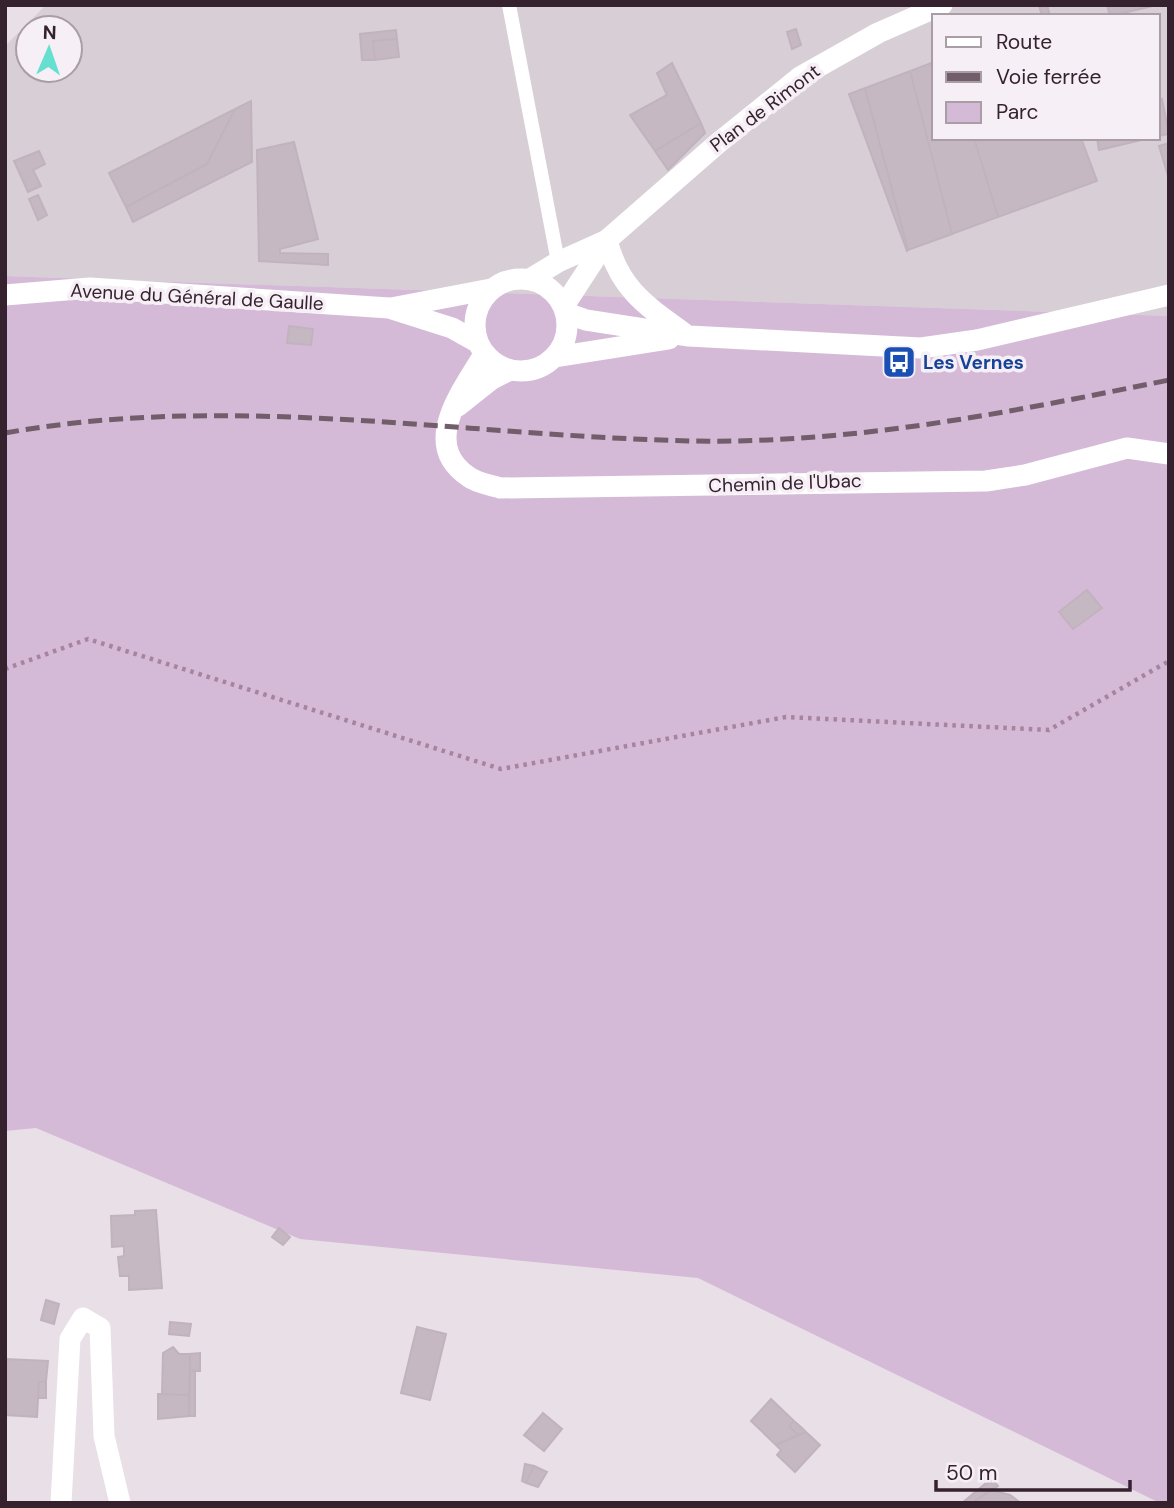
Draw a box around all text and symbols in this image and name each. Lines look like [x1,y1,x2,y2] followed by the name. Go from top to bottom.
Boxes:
[14,14,84,84] north arrow
[932,14,1160,140] legend
[42,20,57,45] text: N
[996,28,1052,56] text: Route
[705,58,825,158] street label: Plan de Rimont
[996,63,1101,91] text: Voie ferrée
[996,98,1039,126] text: Parc
[70,278,324,316] street label: Avenue du Général de Gaulle
[880,343,918,381] bus stop icon: Les Vernes
[923,350,1024,375] place label: Les Vernes
[708,468,862,498] street label: Chemin de l'Ubac
[936,1448,1130,1492] scale bar
[946,1459,997,1487] text: 50 m

